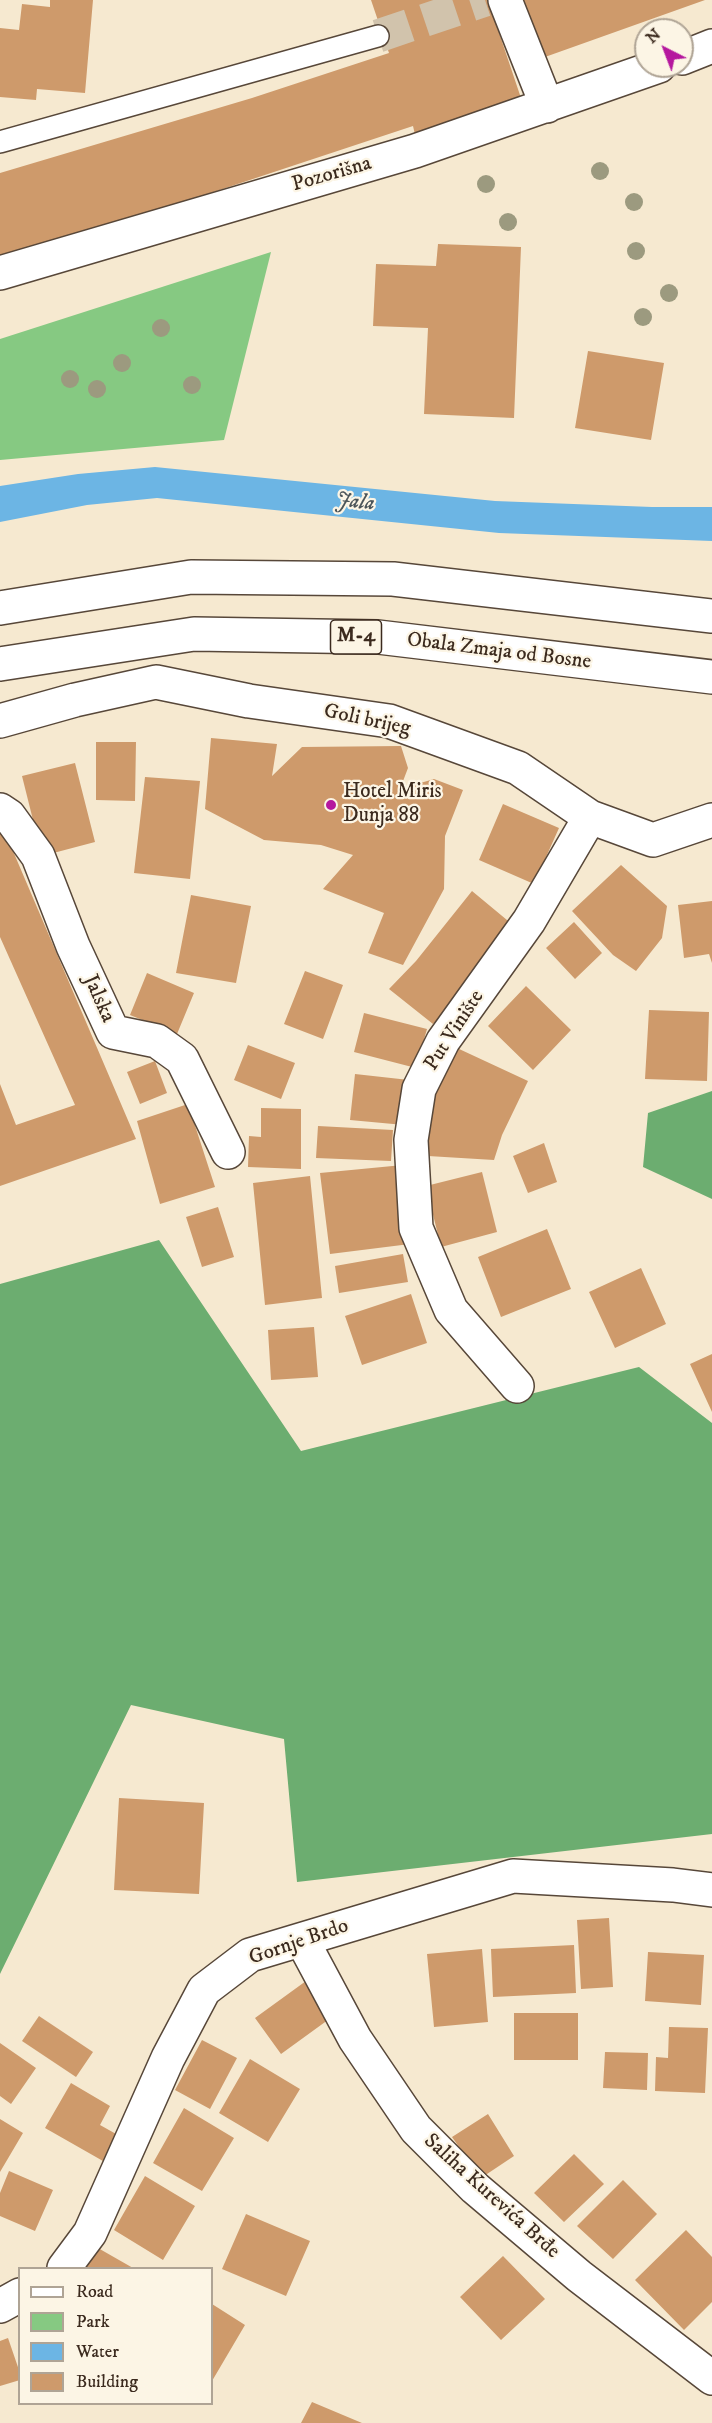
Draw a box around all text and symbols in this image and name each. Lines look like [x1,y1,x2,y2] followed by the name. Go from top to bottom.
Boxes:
[634,18,694,78] north arrow
[642,24,665,48] text: N
[289,152,375,198] street label: Pozorišna
[334,488,376,518] water label: Jala
[330,620,382,654] road number: M-4
[405,628,593,676] street label: Obala Zmaja od Bosne
[321,700,413,742] street label: Goli brijeg
[343,780,442,830] place label: Hotel Miris Dunja 88
[324,798,338,812] marker: Hotel Miris Dunja 88
[76,971,120,1027] street label: Jalska
[420,986,490,1076] street label: Put Vinište
[246,1914,352,1972] street label: Gornje Brdo
[418,2129,564,2265] street label: Saliha Kurevića Brđe
[18,2267,213,2405] legend
[76,2281,113,2303] text: Road
[76,2311,110,2333] text: Park
[76,2341,119,2363] text: Water
[76,2371,138,2393] text: Building

